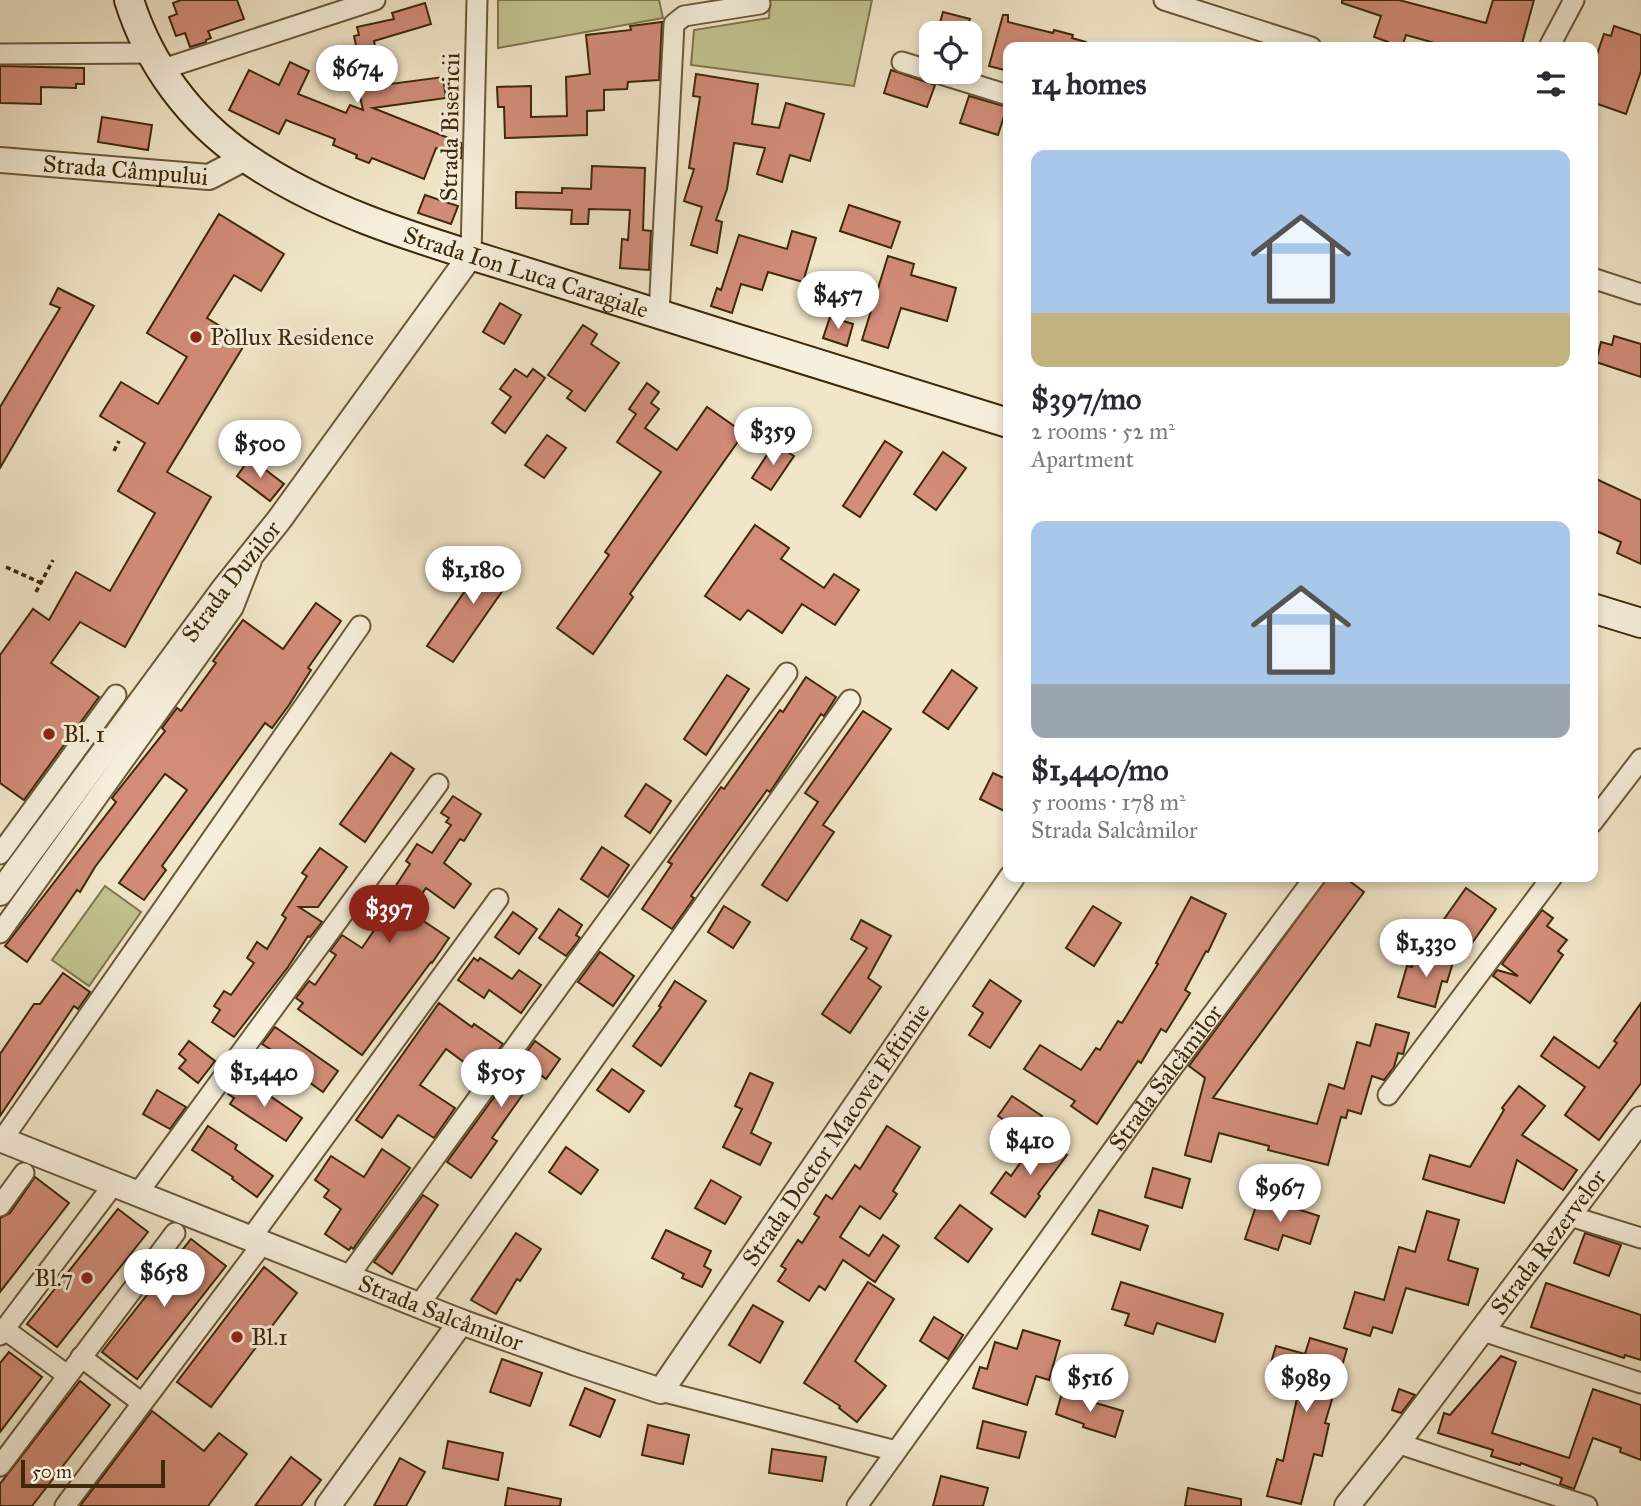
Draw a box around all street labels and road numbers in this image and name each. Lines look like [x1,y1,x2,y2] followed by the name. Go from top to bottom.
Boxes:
[434,52,466,202] street label: Strada Bisericii
[42,149,210,192] street label: Strada Câmpului
[400,220,652,325] street label: Strada Ion Luca Caragiale
[175,514,288,648] street label: Strada Duzilor
[736,997,936,1272] street label: Strada Doctor Macovei Eftimie
[1102,999,1229,1157] street label: Strada Salcâmilor
[1484,1163,1613,1321] street label: Strada Rezervelor
[354,1268,527,1358] street label: Strada Salcâmilor

